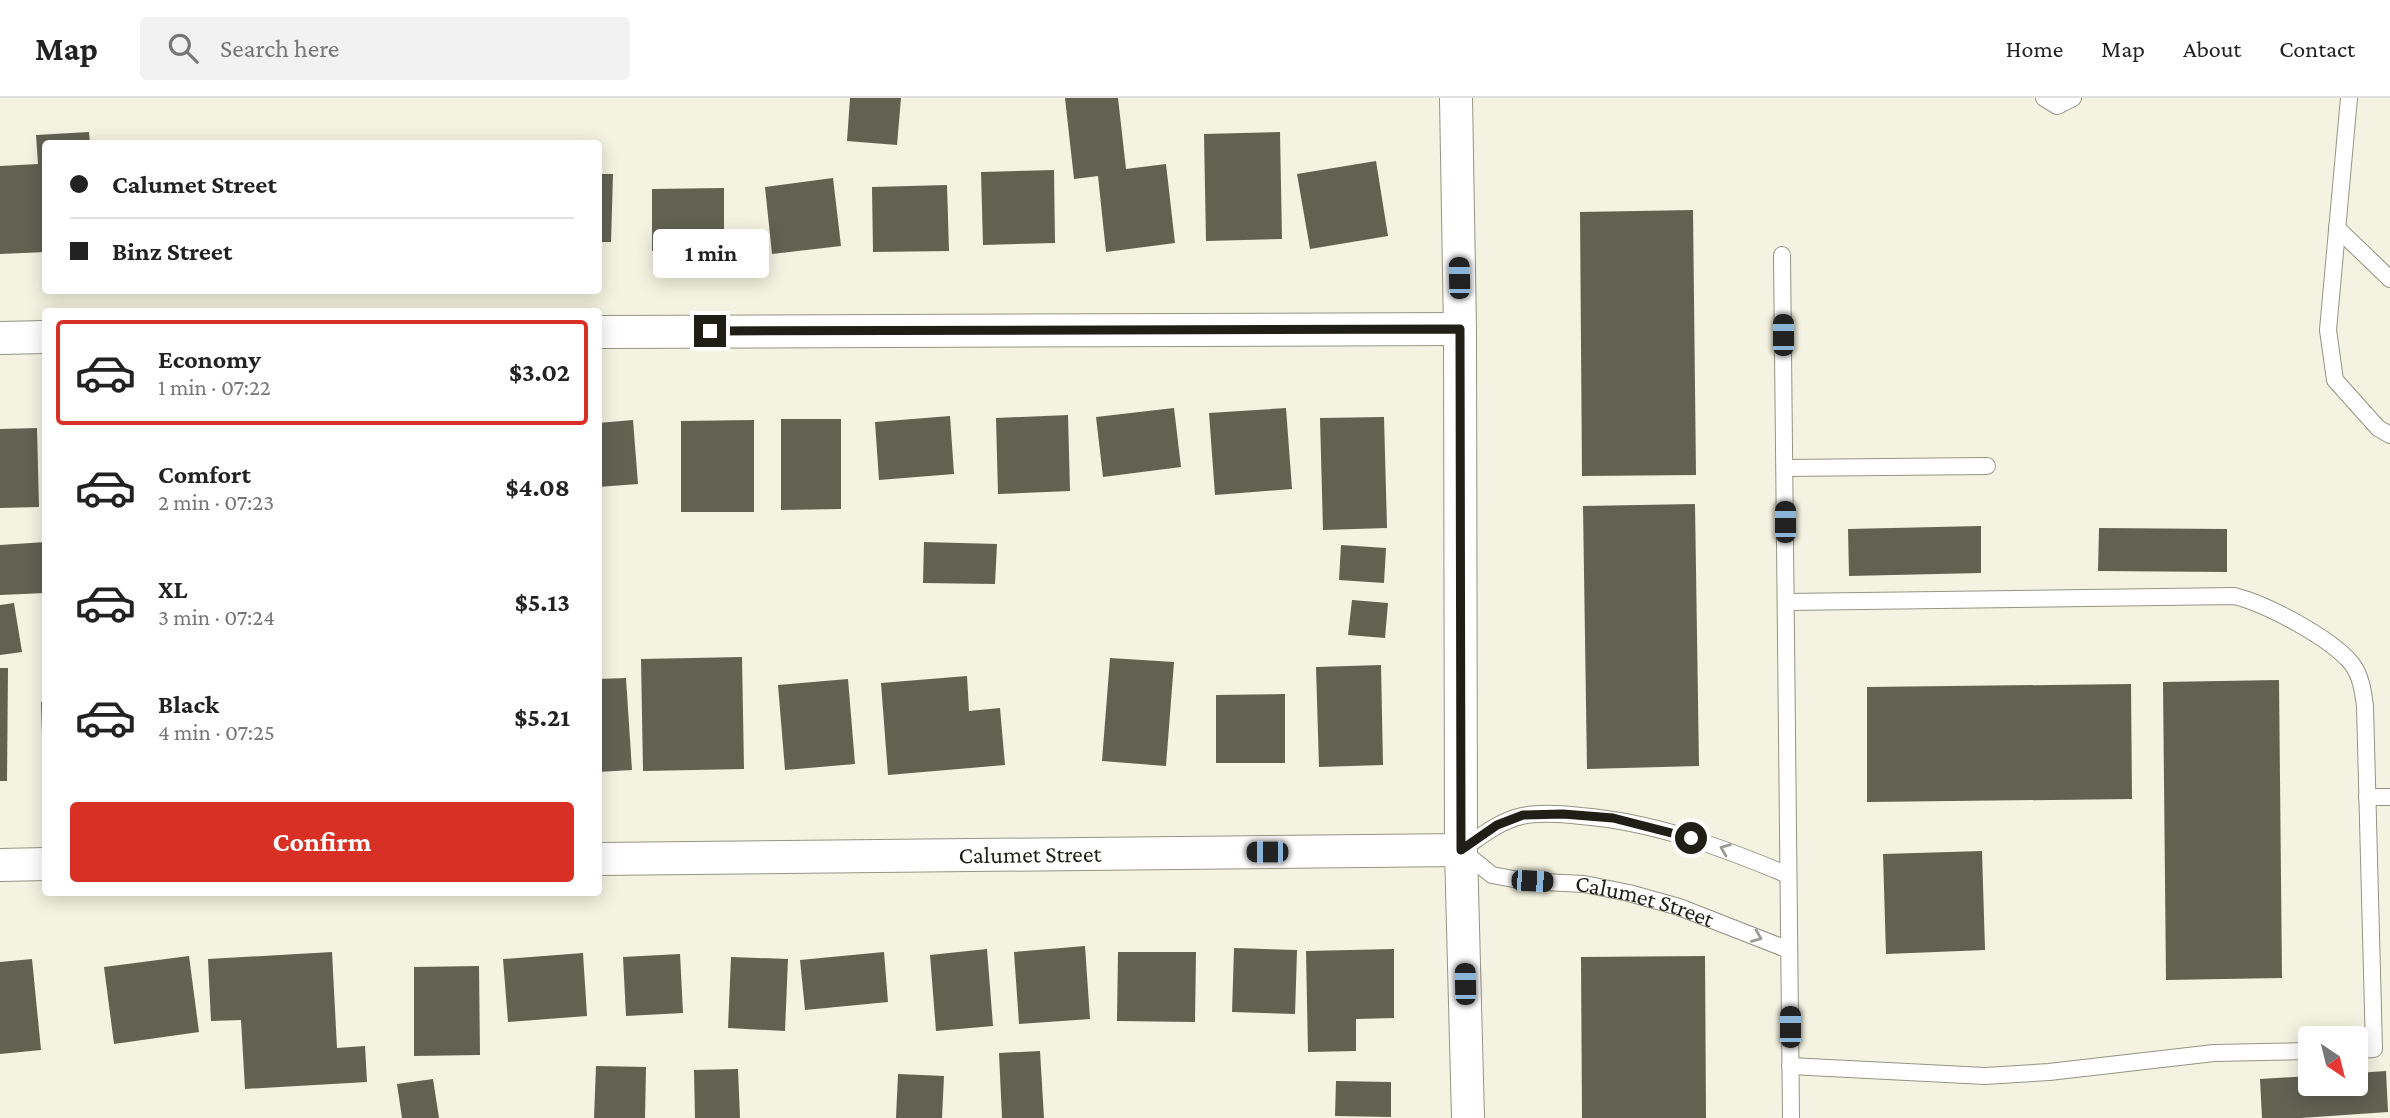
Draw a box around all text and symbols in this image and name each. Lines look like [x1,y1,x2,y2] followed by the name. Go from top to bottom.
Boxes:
[140,17,630,80] search box
[164,29,202,67] icon: search
[35,30,98,67] text: Map
[220,34,339,63] text: Search here
[2006,35,2063,62] text: Home
[2101,35,2145,62] text: Map
[2183,35,2241,62] text: About
[2279,35,2355,62] text: Contact
[112,170,277,199] text: Calumet Street
[652,230,768,278] callout: 1 min
[112,237,232,266] text: Binz Street
[685,240,737,266] text: 1 min
[1449,257,1470,299] car
[1773,314,1794,356] car
[694,315,726,347] route end
[74,341,137,404] icon: car
[158,345,261,374] text: Economy
[509,358,570,387] text: $3.02
[158,374,271,400] text: 1 min · 07:22
[74,456,137,519] icon: car
[158,460,251,489] text: Comfort
[505,473,570,502] text: $4.08
[158,489,274,515] text: 2 min · 07:23
[1775,501,1796,543] car
[74,571,137,634] icon: car
[158,575,187,604] text: XL
[515,588,570,617] text: $5.13
[158,604,275,630] text: 3 min · 07:24
[74,686,137,749] icon: car
[158,690,219,719] text: Black
[514,703,570,732] text: $5.21
[158,719,275,745] text: 4 min · 07:25
[70,802,574,882] button: Confirm
[1675,822,1707,854] route start
[958,840,1103,868] street label: Calumet Street
[1247,842,1289,863] car
[1720,844,1732,858] one-way arrow
[1511,869,1554,893] car
[1575,870,1719,933] street label: Calumet Street
[1750,929,1762,943] one-way arrow
[1455,963,1476,1005] car
[1780,1006,1801,1048] car
[2298,1026,2368,1096] north arrow
[2298,1026,2368,1096] map controls

